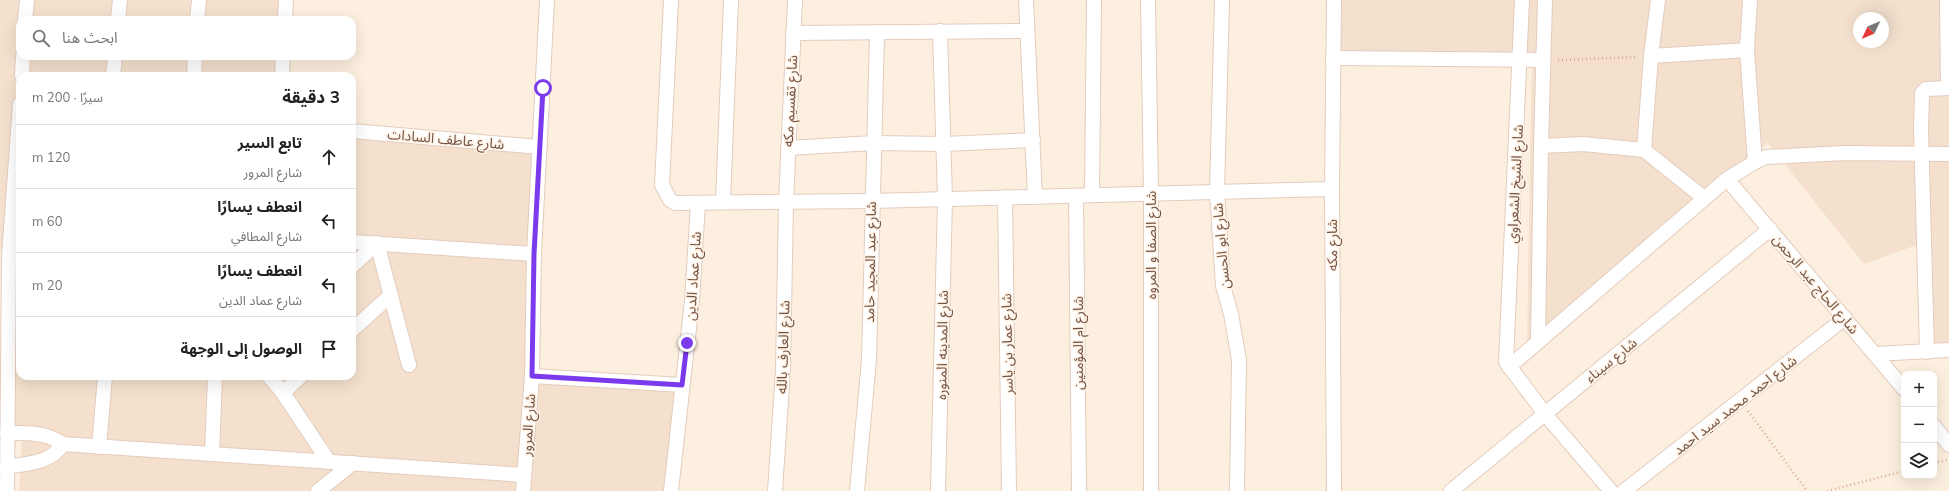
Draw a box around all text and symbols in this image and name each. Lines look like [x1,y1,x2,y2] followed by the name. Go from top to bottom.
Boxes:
[1853,12,1889,48] north arrow
[16,16,356,60] search box
[30,27,52,49] icon: search
[62,28,118,47] text: ابحث هنا
[779,55,803,147] street label: شارع تقسيم مكه
[534,79,552,97] route start
[282,86,340,107] text: 3 دقيقة
[32,89,103,105] text: سيرًا · 200 m
[1503,124,1529,244] street label: شارع الشيخ الشعراوي
[387,125,505,155] street label: شارع عاطف السادات
[238,133,302,152] text: تابع السير
[318,146,340,168] icon: ahead
[32,149,70,165] text: 120 m
[244,164,302,180] text: شارع المرور
[1142,191,1162,299] street label: شارع الصفا و المروه
[217,197,302,216] text: انعطف يسارًا
[860,201,882,323] street label: شارع عبد المجيد حامد
[1208,202,1236,290] street label: شارع ابو الحسن
[318,210,340,232] icon: left
[32,213,62,229] text: 60 m
[1323,219,1343,271] street label: شارع مكه
[231,228,302,244] text: شارع المطافي
[1767,230,1863,339] street label: شارع الحاج عبد الرحمن
[681,231,707,321] street label: شارع عماد الدين
[217,261,302,280] text: انعطف يسارًا
[318,274,340,296] icon: left
[32,277,62,293] text: 20 m
[932,290,954,400] street label: شارع المدينه المنوره
[219,292,302,308] text: شارع عماد الدين
[997,293,1019,396] street label: شارع عمار بن ياسر
[1069,296,1089,390] street label: شارع ام المؤمنين
[772,300,796,394] street label: شارع العارف بالله
[678,334,696,352] route end
[1581,334,1642,388] street label: شارع سيناء
[318,338,340,360] icon: arrive
[181,339,302,358] text: الوصول إلى الوجهة
[1670,351,1802,460] street label: شارع احمد محمد سيد احمد
[1901,371,1937,479] map controls
[1901,371,1937,407] button: +
[517,393,541,458] street label: شارع المرور
[1901,407,1937,443] button: −
[1901,443,1937,479] button: layers

